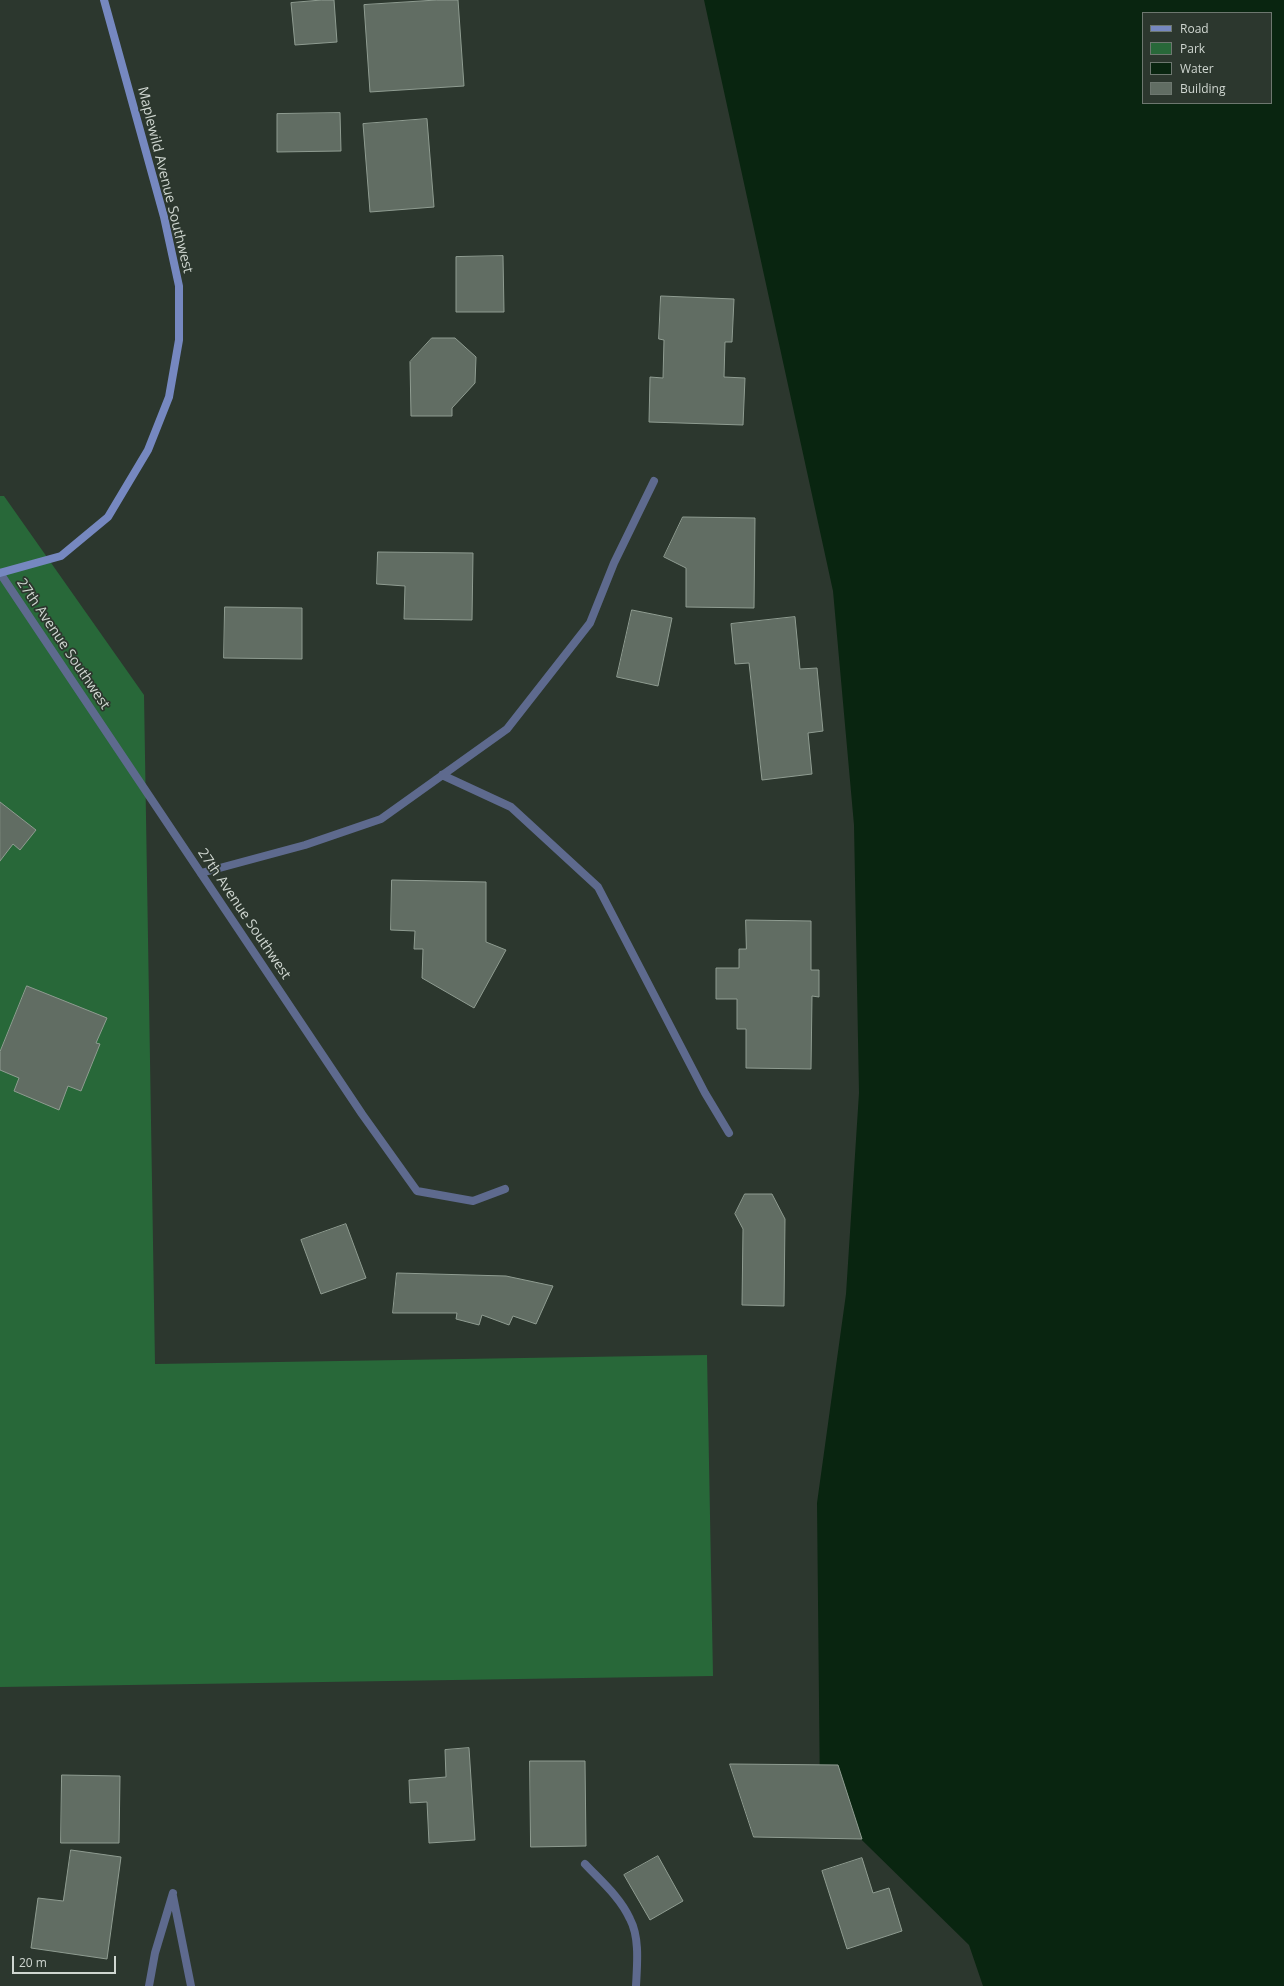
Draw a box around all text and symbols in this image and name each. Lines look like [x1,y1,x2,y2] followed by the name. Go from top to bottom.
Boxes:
[1142,12,1272,104] legend
[1180,20,1209,37] text: Road
[1180,40,1205,57] text: Park
[1180,60,1214,77] text: Water
[1180,80,1225,97] text: Building
[134,85,196,275] street label: Maplewild Avenue Southwest
[13,575,113,713] street label: 27th Avenue Southwest
[194,845,294,983] street label: 27th Avenue Southwest
[14,1948,118,1974] scale bar
[19,1954,47,1971] text: 20 m

